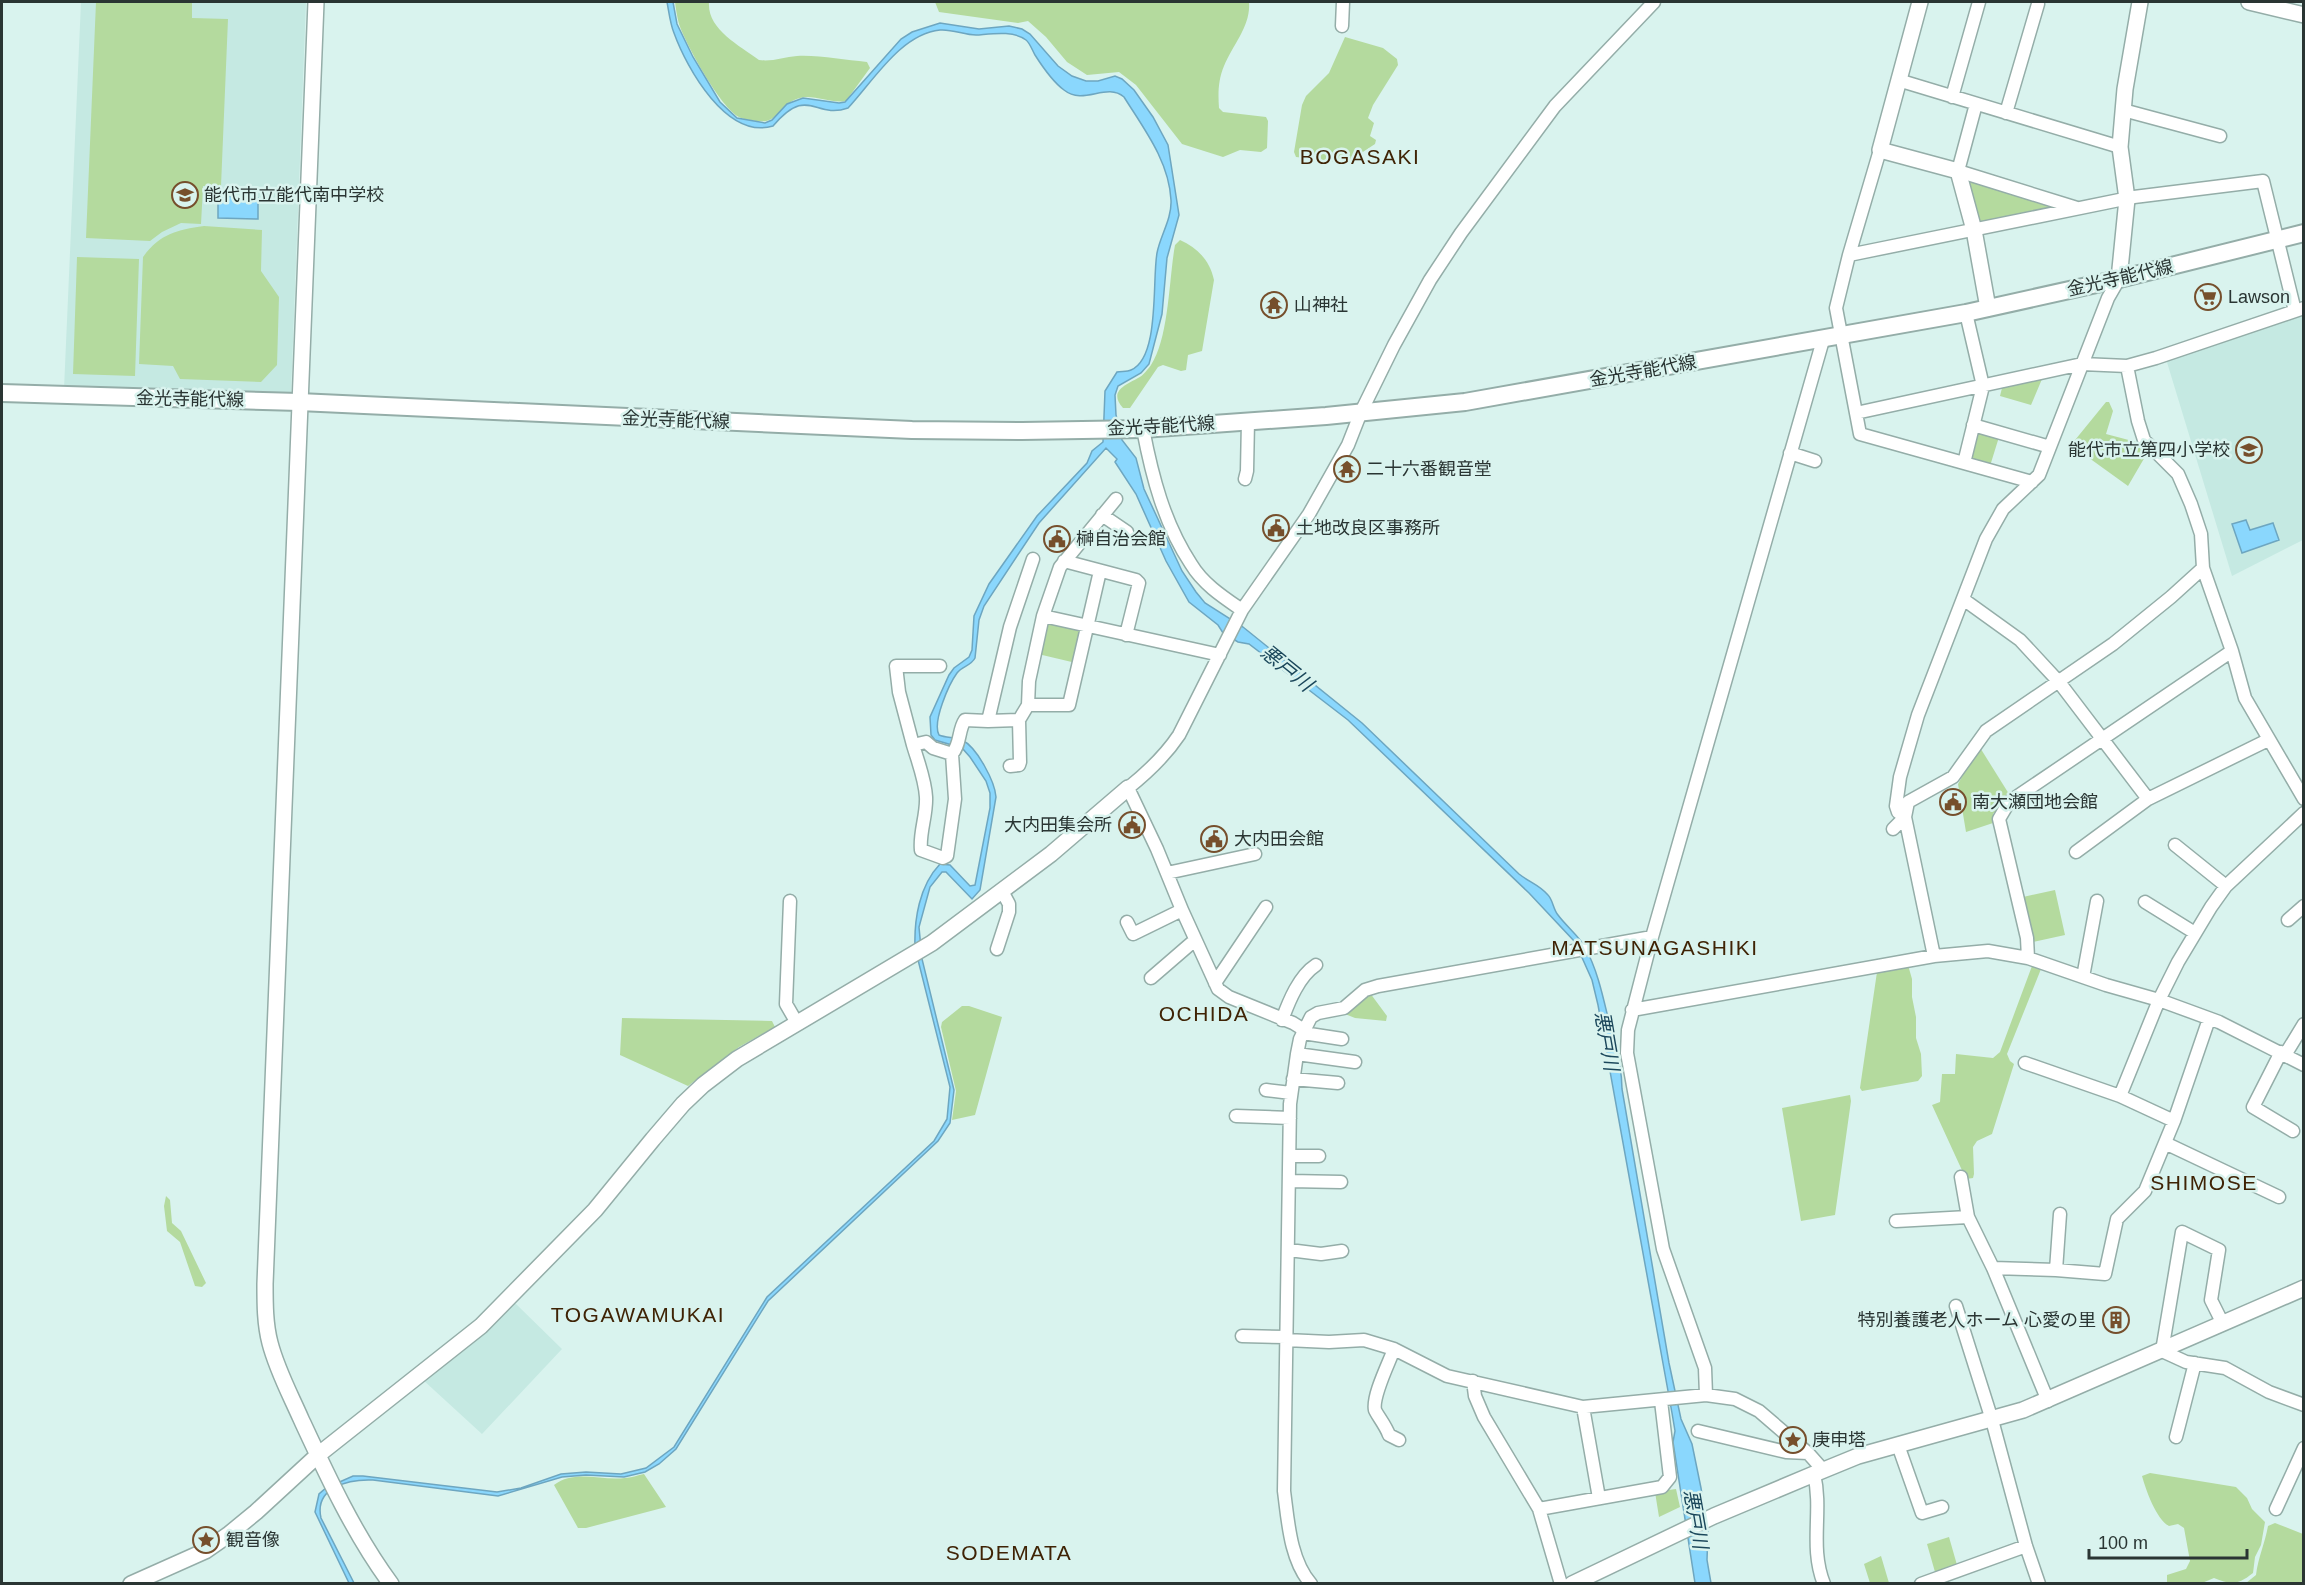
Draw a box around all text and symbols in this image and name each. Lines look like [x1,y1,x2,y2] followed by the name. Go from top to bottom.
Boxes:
[1300,145,1420,168] district label: BOGASAKI
[170,180,200,210] school or university icon: 能代市立能代南中学校
[204,185,384,205] place label: 能代市立能代南中学校
[2065,256,2175,300] street label: 金光寺能代線
[2193,282,2223,312] supermarket icon: Lawson
[2228,287,2290,307] place label: Lawson
[1259,290,1289,320] temple icon: 山神社
[1294,295,1348,315] place label: 山神社
[1588,352,1698,390] street label: 金光寺能代線
[136,388,244,410] street label: 金光寺能代線
[622,408,730,432] street label: 金光寺能代線
[1107,413,1215,439] street label: 金光寺能代線
[2234,435,2264,465] school or university icon: 能代市立第四小学校
[2068,440,2230,460] place label: 能代市立第四小学校
[1332,454,1362,484] temple icon: 二十六番観音堂
[1366,459,1492,479] place label: 二十六番観音堂
[1261,513,1291,543] public building icon: 土地改良区事務所
[1296,518,1440,538] place label: 土地改良区事務所
[1042,524,1072,554] public building icon: 榊自治会館
[1076,529,1166,549] place label: 榊自治会館
[1257,641,1319,697] water label: 悪戸川
[1938,787,1968,817] public building icon: 南大瀬団地会館
[1972,792,2098,812] place label: 南大瀬団地会館
[1117,810,1147,840] public building icon: 大内田集会所
[1004,815,1112,835] place label: 大内田集会所
[1199,824,1229,854] public building icon: 大内田会館
[1234,829,1324,849] place label: 大内田会館
[1551,936,1759,959] district label: MATSUNAGASHIKI
[1159,1002,1249,1025] district label: OCHIDA
[1591,1010,1623,1074] water label: 悪戸川
[2150,1171,2258,1194] district label: SHIMOSE
[551,1303,725,1326] district label: TOGAWAMUKAI
[2101,1305,2131,1335] building icon: 特別養護老人ホーム 心愛の里
[1858,1310,2096,1330] place label: 特別養護老人ホーム 心愛の里
[1778,1425,1808,1455] place icon: 庚申塔
[1812,1430,1866,1450] place label: 庚申塔
[1680,1488,1712,1552] water label: 悪戸川
[2089,1522,2246,1560] scale bar
[191,1525,221,1555] place icon: 観音像
[226,1530,280,1550] place label: 観音像
[2098,1533,2148,1553] text: 100 m
[946,1541,1072,1564] district label: SODEMATA

